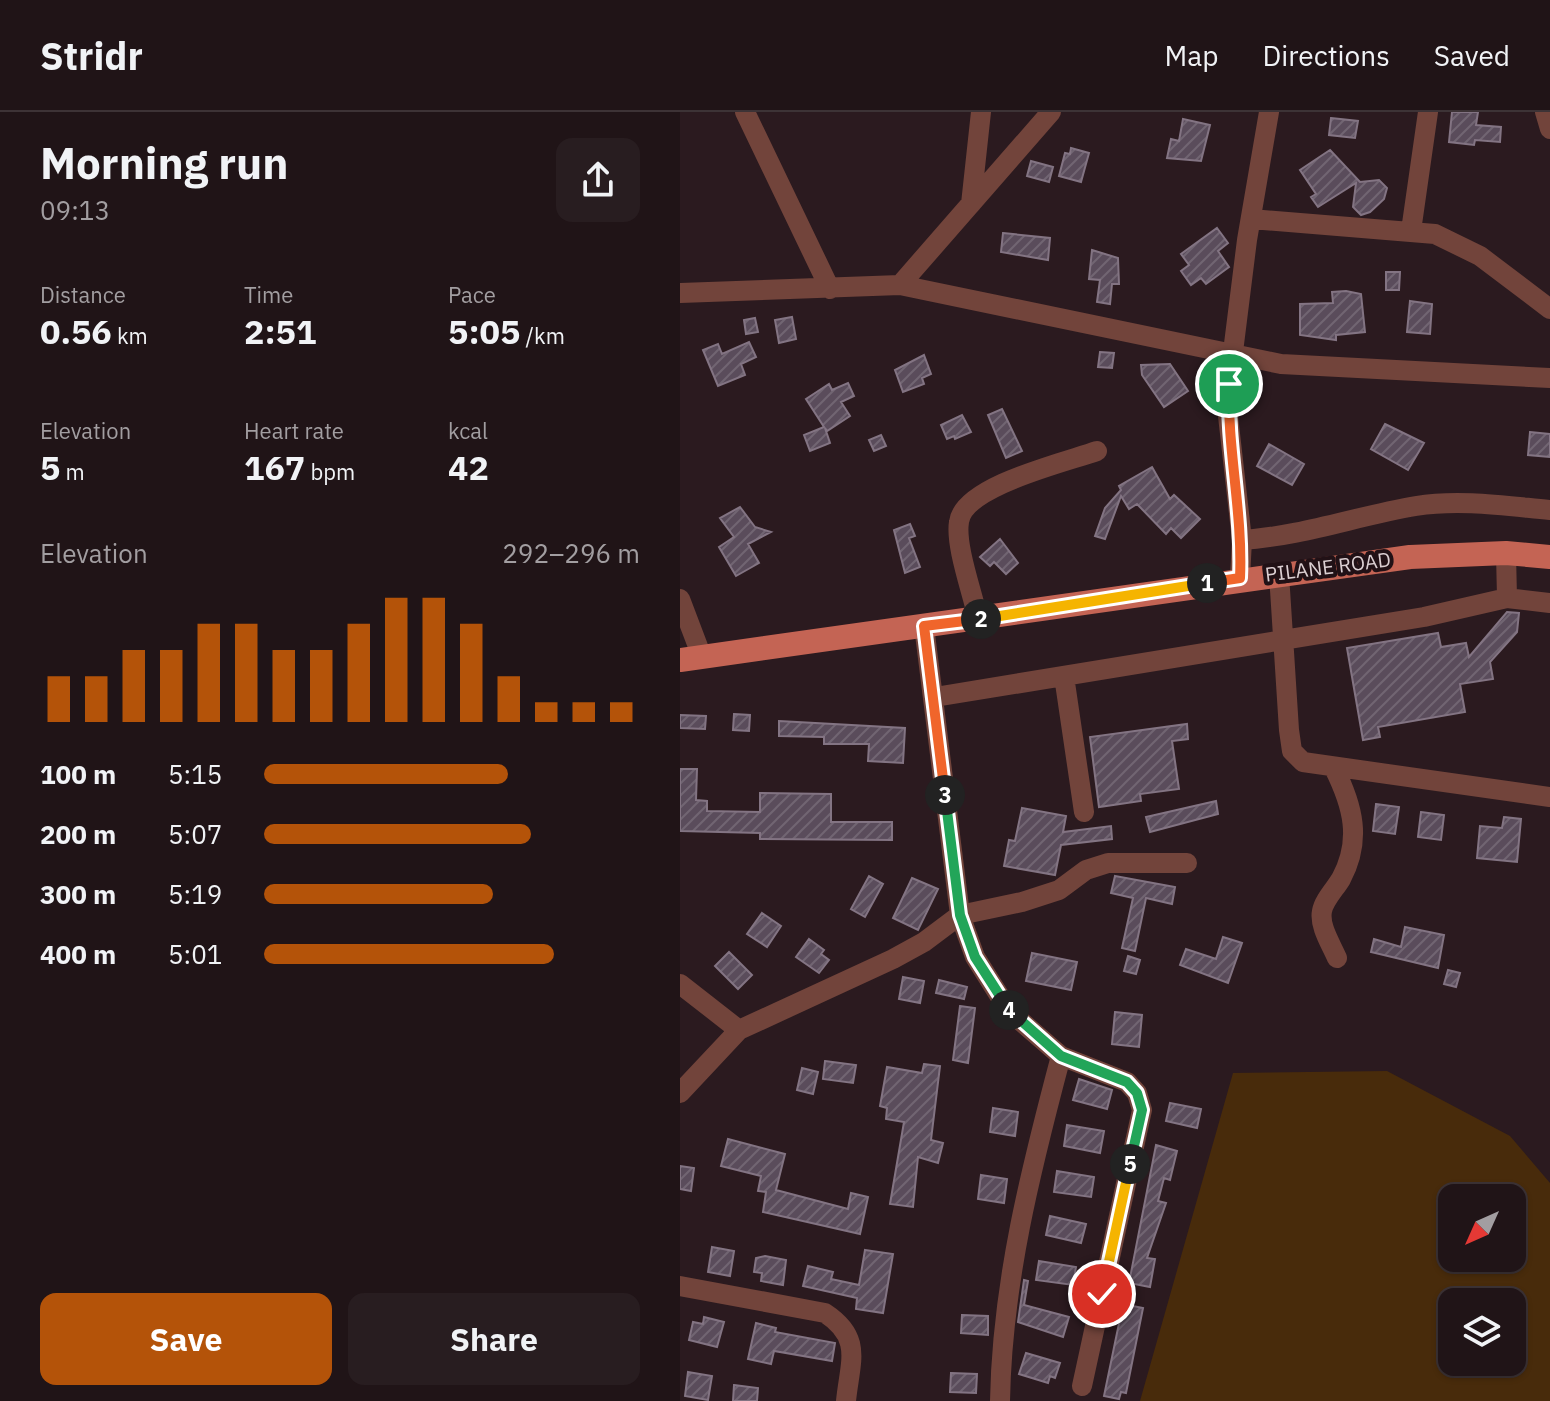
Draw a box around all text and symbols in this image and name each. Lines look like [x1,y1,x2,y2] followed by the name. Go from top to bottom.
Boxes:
[40,31,143,80] text: Stridr
[1164,37,1218,74] text: Map
[1262,37,1390,74] text: Directions
[1434,37,1510,74] text: Saved
[40,134,289,191] text: Morning run
[556,138,640,222] button: share
[40,193,110,227] text: 09:13
[40,280,126,309] text: Distance
[244,280,293,309] text: Time
[448,280,496,309] text: Pace
[40,309,112,353] text: 0.56
[244,309,316,353] text: 2:51
[448,309,520,353] text: 5:05
[112,321,148,350] text: km
[520,321,565,350] text: /km
[1195,350,1263,418] pin
[1207,362,1251,406] icon: arrive
[40,416,131,445] text: Elevation
[244,416,344,445] text: Heart rate
[448,416,488,445] text: kcal
[40,445,60,489] text: 5
[244,445,305,489] text: 167
[448,445,489,489] text: 42
[60,457,85,486] text: m
[305,457,355,486] text: bpm
[40,536,148,570] text: Elevation
[502,536,640,570] text: 292–296 m
[1263,545,1392,588] street label: PILANE ROAD
[1187,563,1227,603] pin: 1
[1200,568,1214,597] text: 1
[961,599,1001,639] pin: 2
[974,604,988,633] text: 2
[40,757,116,791] text: 100 m
[168,757,222,791] text: 5:15
[925,775,965,815] pin: 3
[938,780,952,809] text: 3
[40,817,116,851] text: 200 m
[168,817,222,851] text: 5:07
[40,877,116,911] text: 300 m
[168,877,222,911] text: 5:19
[40,937,116,971] text: 400 m
[168,937,222,971] text: 5:01
[989,990,1029,1030] pin: 4
[1002,995,1016,1024] text: 4
[1110,1144,1150,1184] pin: 5
[1123,1149,1137,1178] text: 5
[1438,1184,1526,1272] north arrow
[1438,1184,1526,1376] map controls
[1068,1260,1136,1328] pin
[1080,1272,1124,1316] icon: check
[1438,1288,1526,1376] button: layers
[40,1293,332,1385] button: Save
[348,1293,640,1385] button: Share

